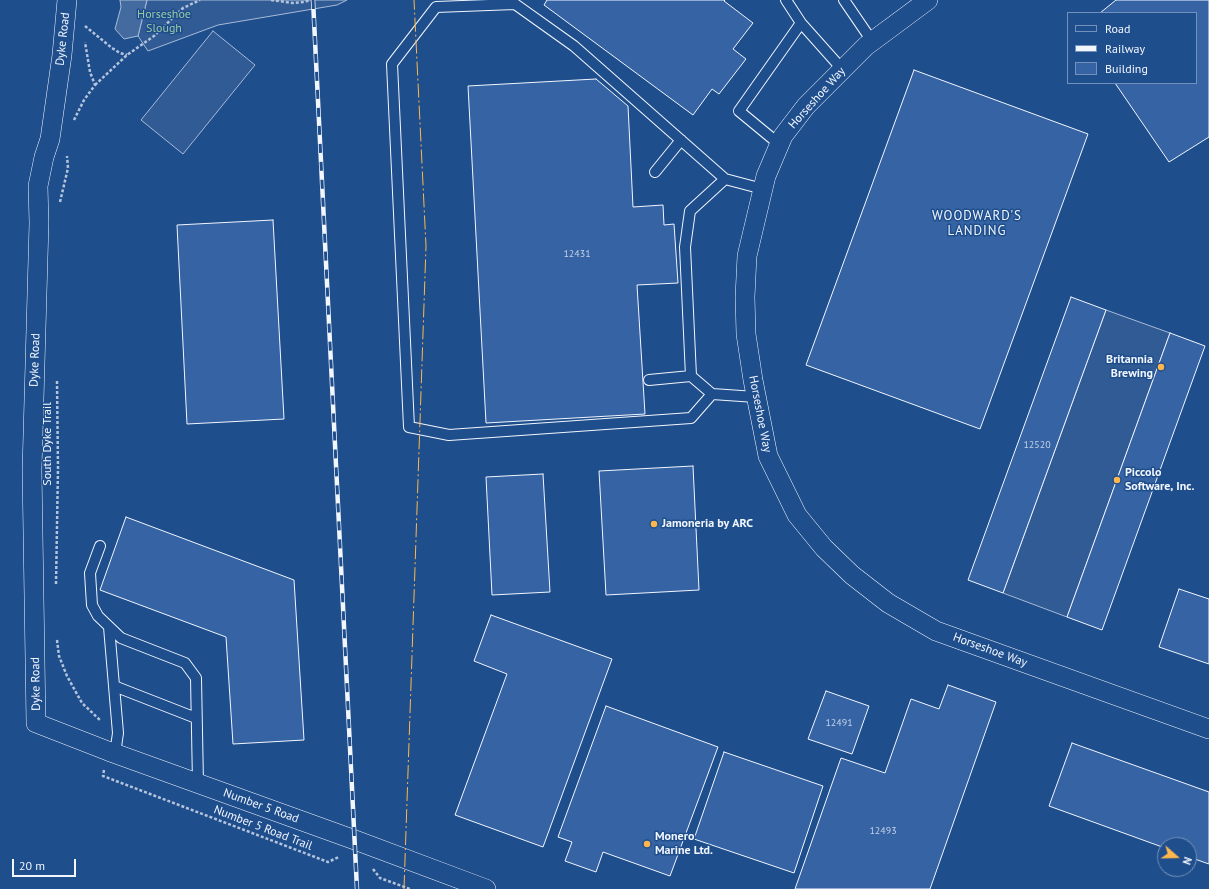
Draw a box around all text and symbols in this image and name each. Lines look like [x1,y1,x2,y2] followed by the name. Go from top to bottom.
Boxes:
[137,8,191,36] park label: Horseshoe Slough
[53,12,73,66] street label: Dyke Road
[1067,12,1197,84] legend
[1105,21,1130,36] text: Road
[1105,41,1145,56] text: Railway
[1105,61,1148,76] text: Building
[786,64,848,132] street label: Horseshoe Way
[932,208,1022,239] district label: WOODWARD'S LANDING
[563,248,591,260] house number: 12431
[27,333,43,387] street label: Dyke Road
[1106,353,1153,381] place label: Britannia Brewing
[1156,362,1166,372] marker: Britannia Brewing
[745,374,775,454] street label: Horseshoe Way
[41,402,55,486] street label: South Dyke Trail
[1023,439,1051,451] house number: 12520
[1125,466,1194,494] place label: Piccolo Software, Inc.
[1112,475,1122,485] marker: Piccolo Software, Inc.
[662,517,753,531] place label: Jamoneria by ARC
[649,519,659,529] marker: Jamoneria by ARC
[951,630,1029,670] street label: Horseshoe Way
[28,657,44,711] street label: Dyke Road
[825,717,853,729] house number: 12491
[221,786,301,826] street label: Number 5 Road
[212,803,314,853] street label: Number 5 Road Trail
[869,825,897,837] house number: 12493
[655,830,713,858] place label: Monero Marine Ltd.
[1157,837,1197,877] north arrow
[642,839,652,849] marker: Monero Marine Ltd.
[14,851,78,877] scale bar
[1180,855,1195,867] text: N
[19,858,45,873] text: 20 m

